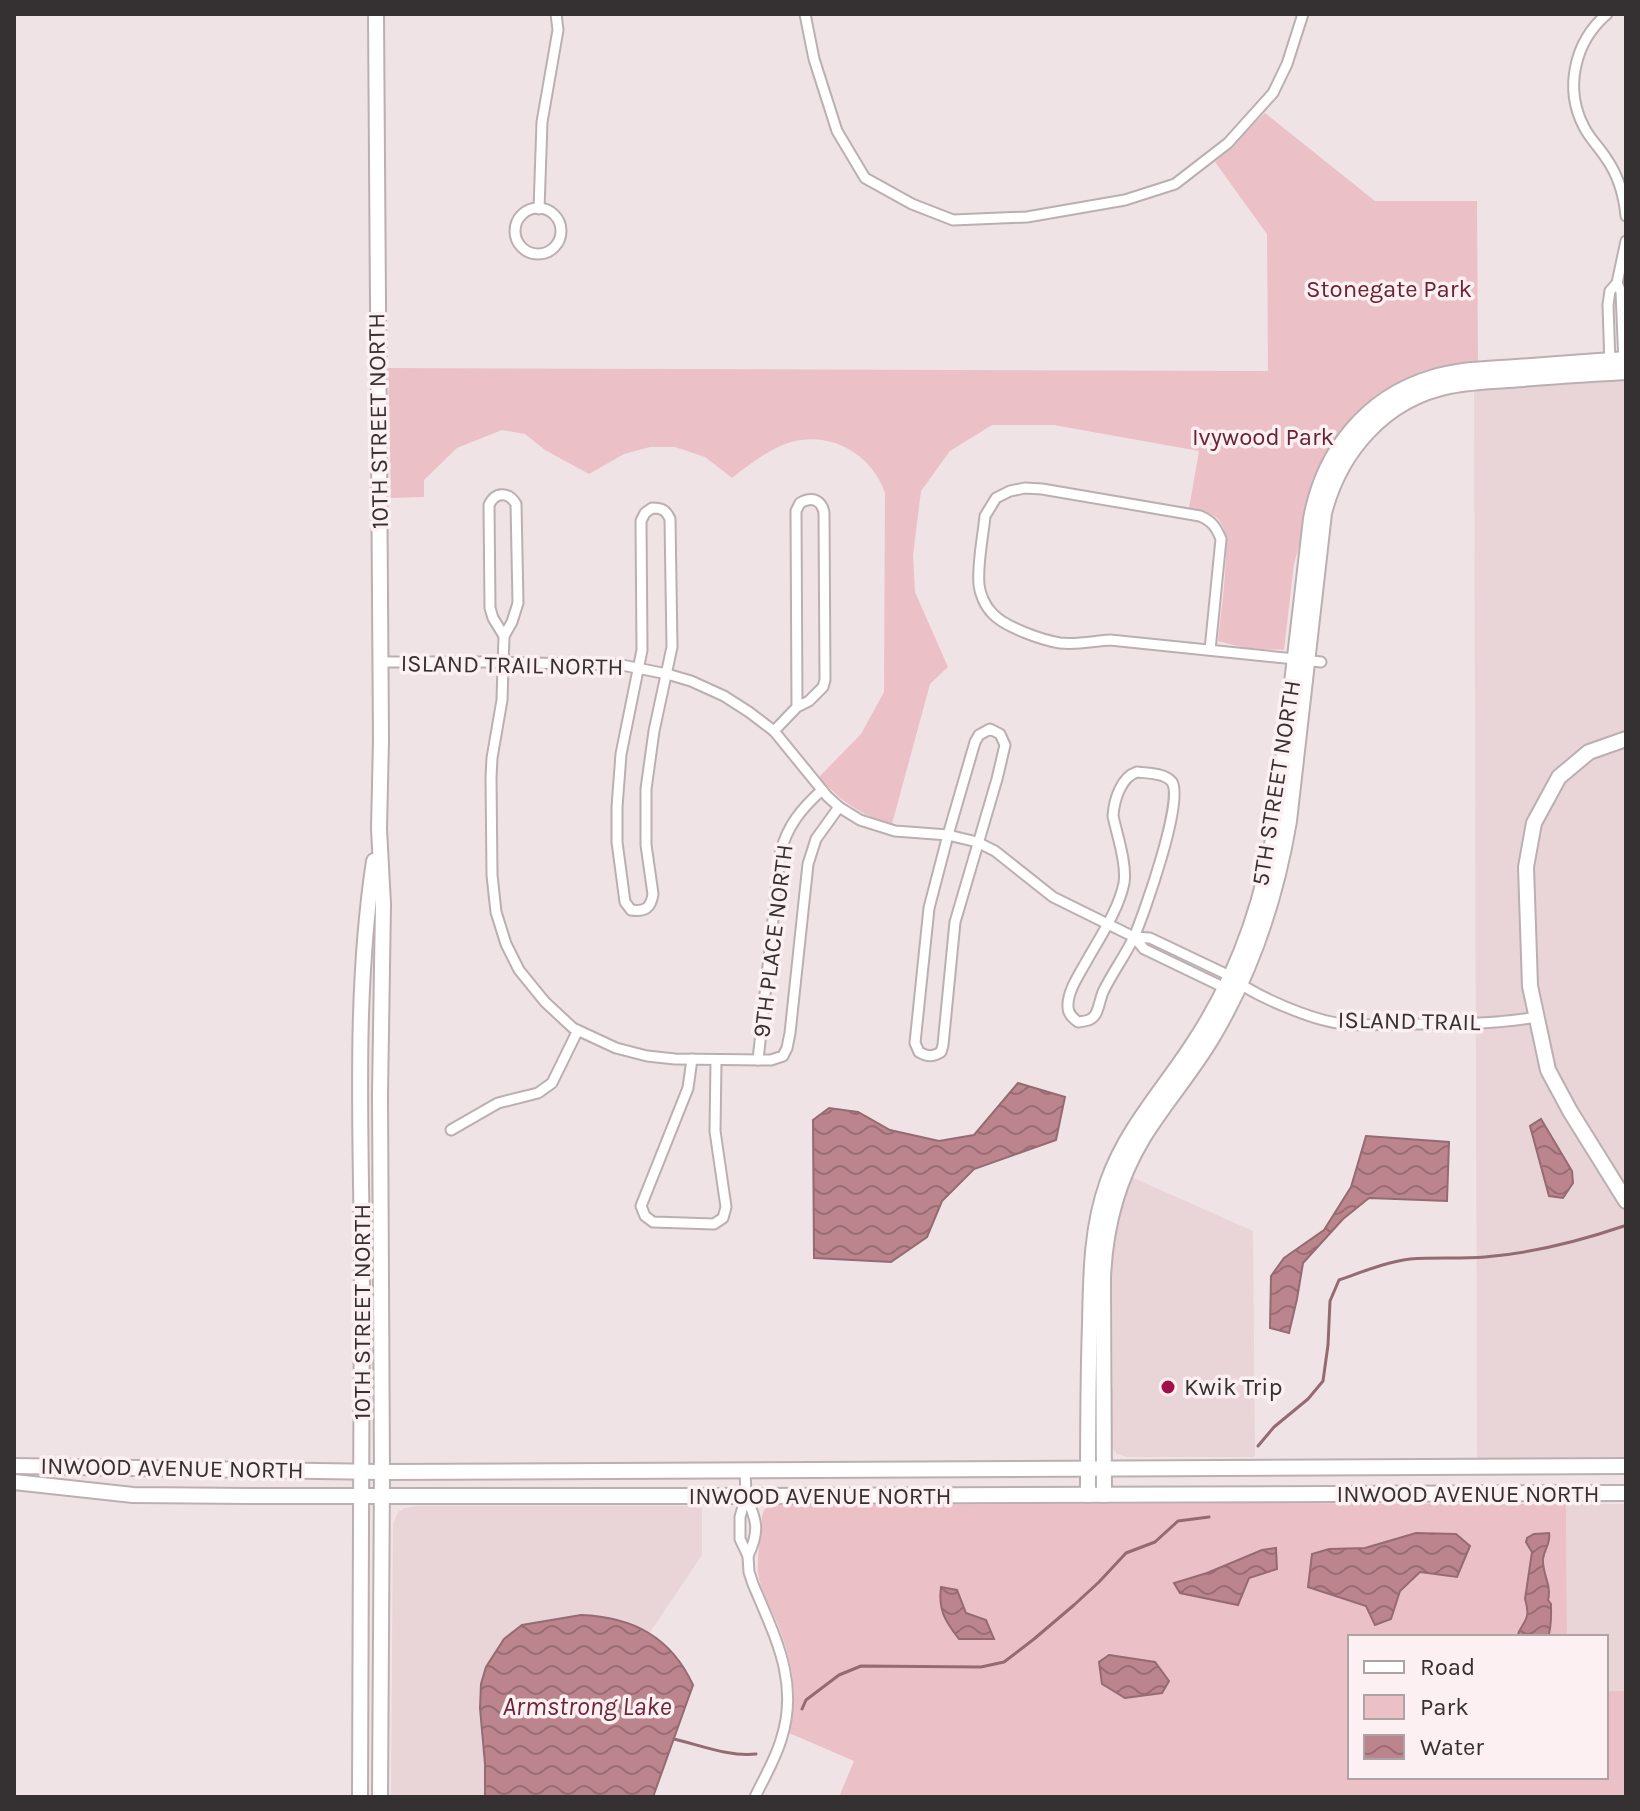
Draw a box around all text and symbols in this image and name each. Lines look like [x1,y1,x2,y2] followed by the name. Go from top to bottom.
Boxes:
[1306,275,1472,303] park label: Stonegate Park
[362,313,394,529] street label: 10TH STREET NORTH
[1192,423,1334,451] park label: Ivywood Park
[400,649,624,681] street label: ISLAND TRAIL NORTH
[1246,678,1306,888] street label: 5TH STREET NORTH
[747,843,799,1039] street label: 9TH PLACE NORTH
[1337,1006,1481,1036] street label: ISLAND TRAIL
[348,1204,376,1420] street label: 10TH STREET NORTH
[1184,1373,1282,1401] place label: Kwik Trip
[1159,1378,1177,1396] marker: Kwik Trip
[40,1452,304,1484] street label: INWOOD AVENUE NORTH
[1336,1480,1600,1508] street label: INWOOD AVENUE NORTH
[688,1482,952,1510] street label: INWOOD AVENUE NORTH
[1348,1635,1608,1779] legend
[1420,1653,1475,1681] text: Road
[502,1691,672,1722] water label: Armstrong Lake
[1420,1693,1469,1721] text: Park
[1420,1733,1484,1761] text: Water

